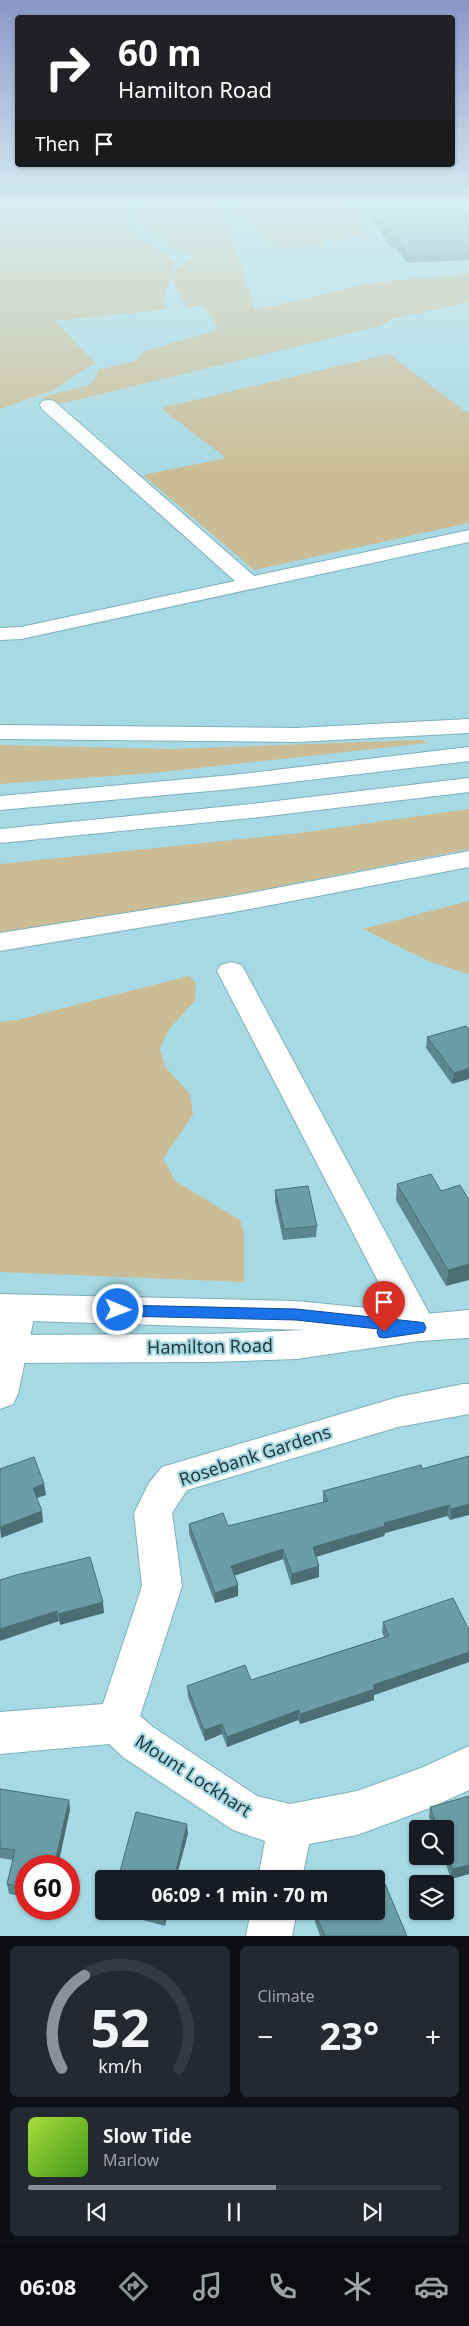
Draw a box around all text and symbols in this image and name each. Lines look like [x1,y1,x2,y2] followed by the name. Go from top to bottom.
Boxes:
[118,29,201,76] text: 60 m
[35,35,100,100] icon: right
[118,74,272,104] text: Hamilton Road
[90,130,118,158] icon: arrive
[35,131,80,157] text: Then
[363,1281,405,1332] pin
[91,1283,143,1335] position arrow
[370,1288,398,1316] icon: arrive
[147,1333,273,1359] street label: Hamilton Road
[176,1419,334,1491] street label: Rosebank Gardens
[131,1729,257,1822] street label: Mount Lockhart
[409,1820,454,1920] map controls
[409,1820,454,1865] button: search
[15,1855,80,1920] speed limit sign: 60
[409,1875,454,1920] button: layers
[152,1882,328,1908] text: 06:09 · 1 min · 70 m
[258,1985,315,2007] text: Climate
[90,1991,150,2062] text: 52
[319,2009,379,2061] text: 23°
[258,2017,274,2055] text: −
[425,2017,441,2055] text: +
[98,2054,142,2078] text: km/h
[103,2123,192,2149] text: Slow Tide
[103,2149,159,2171] text: Marlow
[83,2198,111,2226] icon: previous
[220,2198,248,2226] icon: pause
[358,2198,386,2226] icon: next
[116,2269,151,2304] icon: directions
[190,2269,225,2304] icon: music
[265,2269,300,2304] icon: phone
[340,2269,375,2304] icon: climate
[414,2269,449,2304] icon: car
[20,2271,76,2301] text: 06:08

